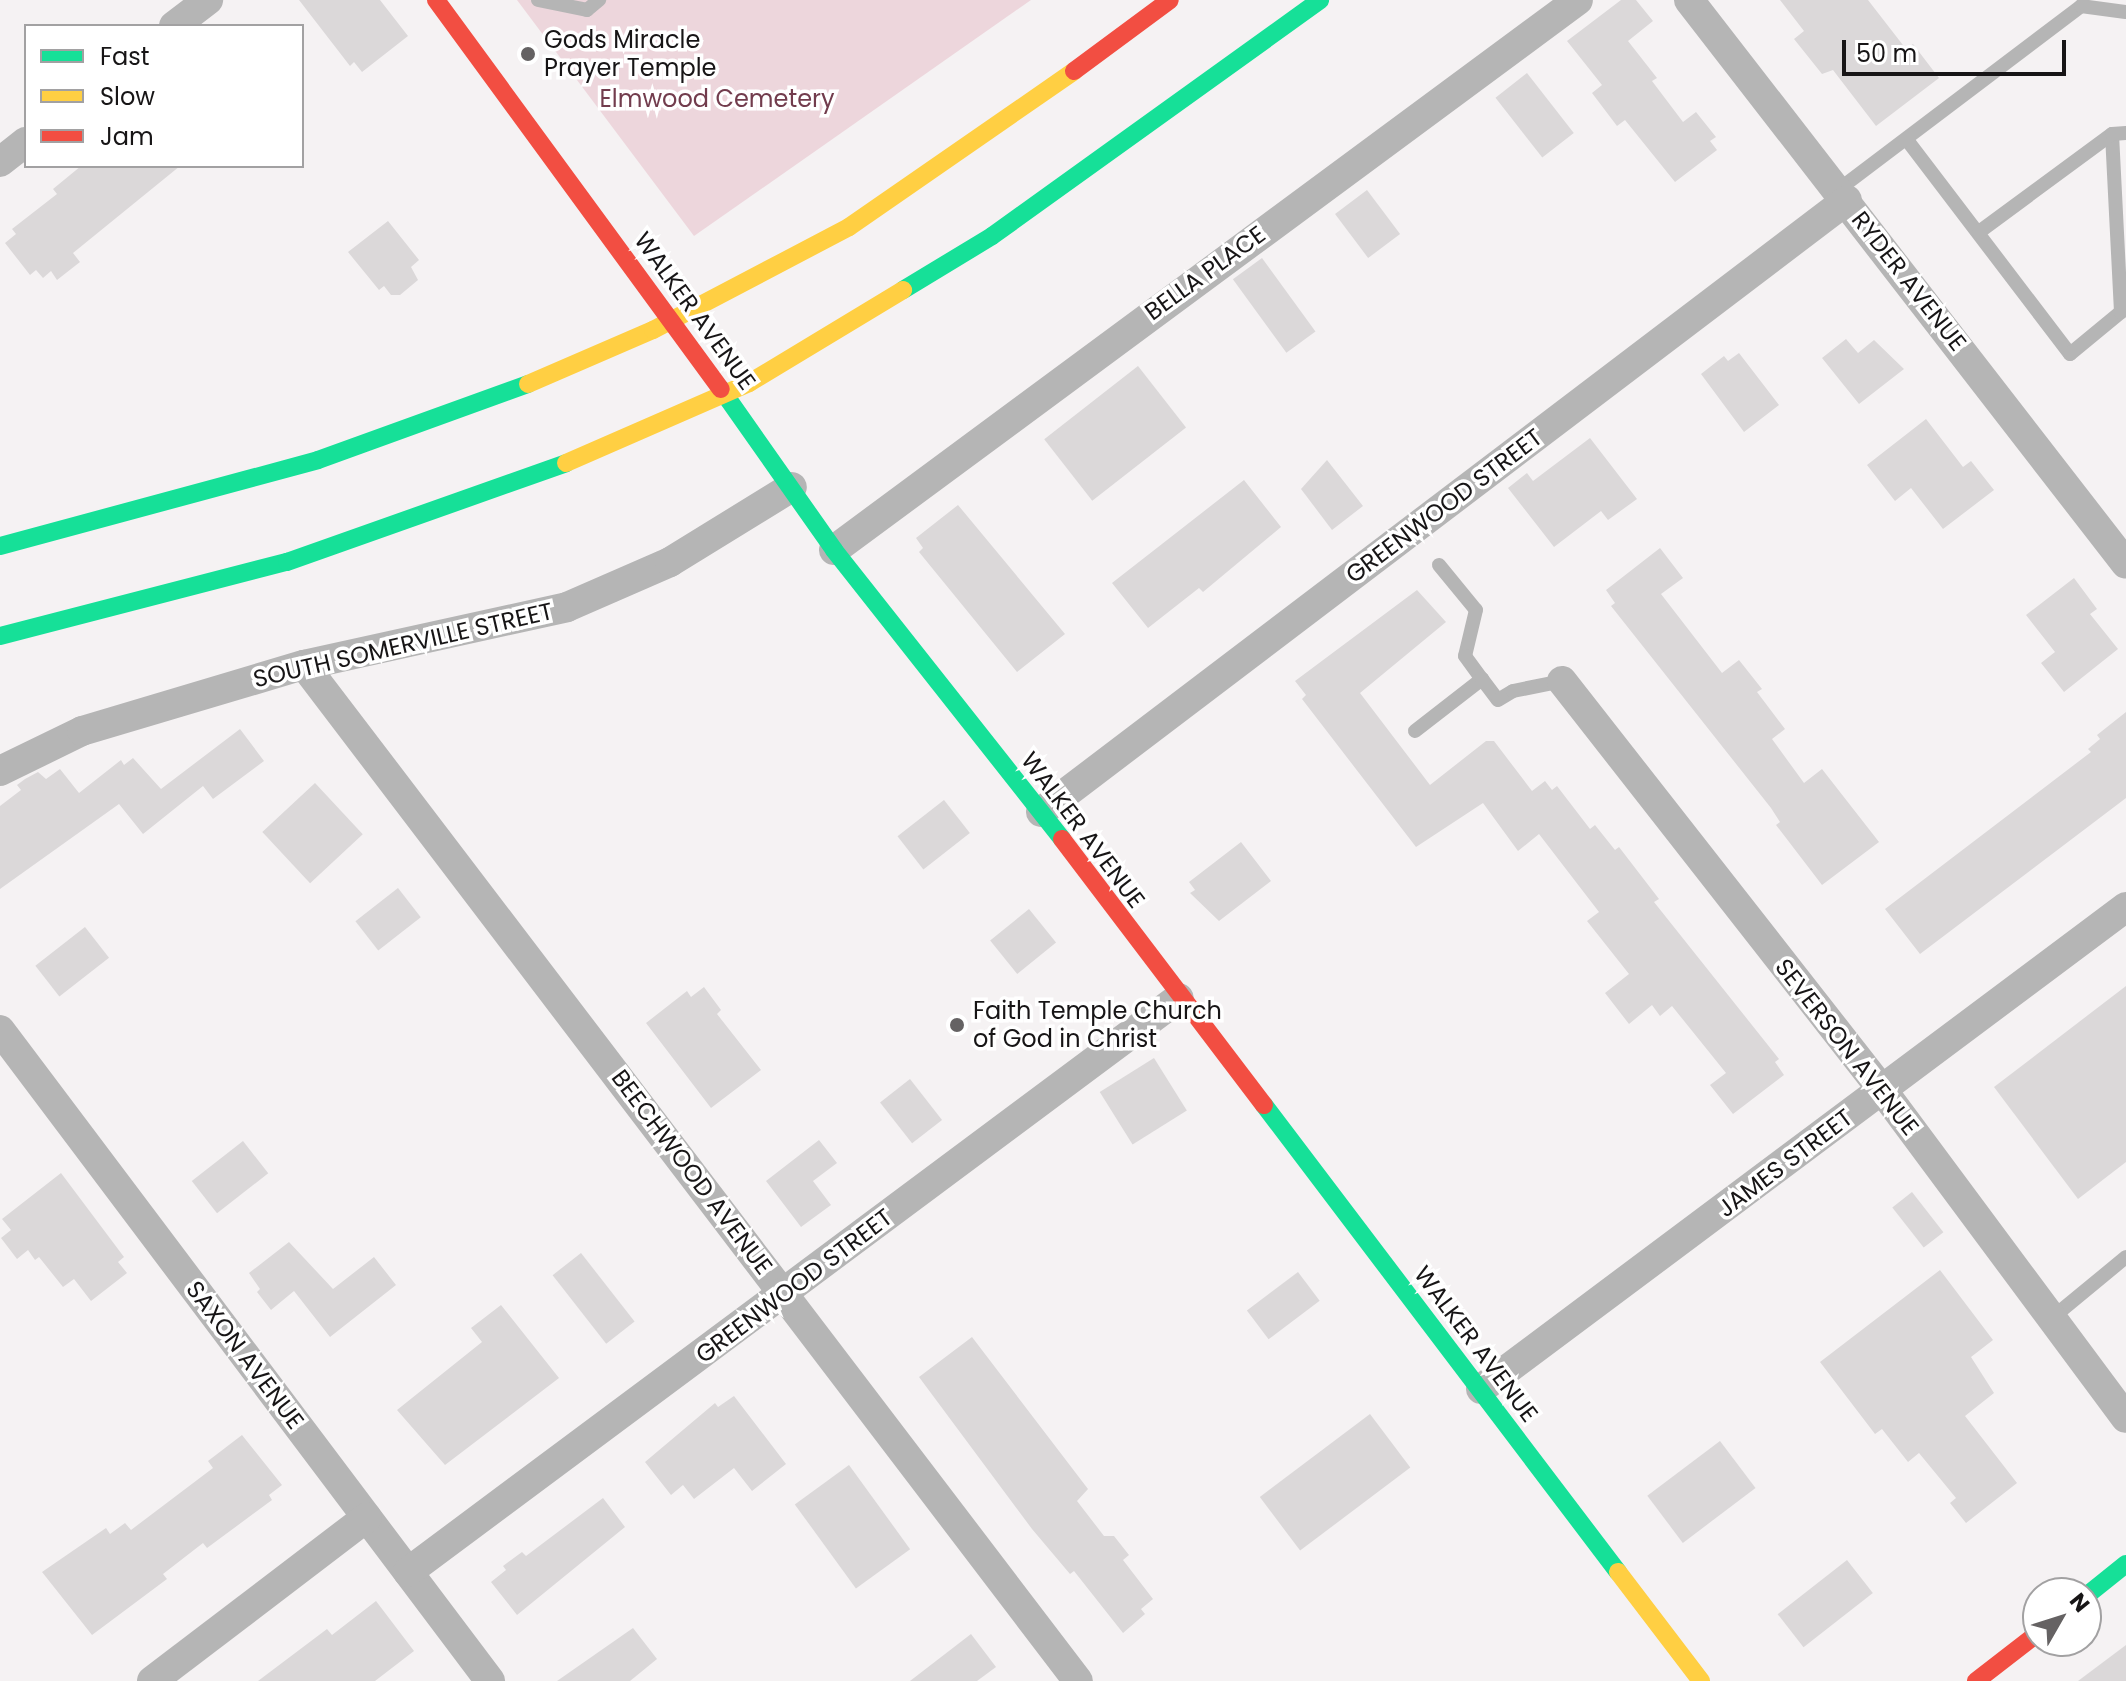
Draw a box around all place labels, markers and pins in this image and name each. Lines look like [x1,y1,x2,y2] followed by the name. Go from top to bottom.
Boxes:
[544,26,716,82] place label: Gods Miracle Prayer Temple
[519,45,537,63] marker: Gods Miracle Prayer Temple
[973,997,1222,1053] place label: Faith Temple Church of God in Christ
[948,1016,966,1034] marker: Faith Temple Church of God in Christ

